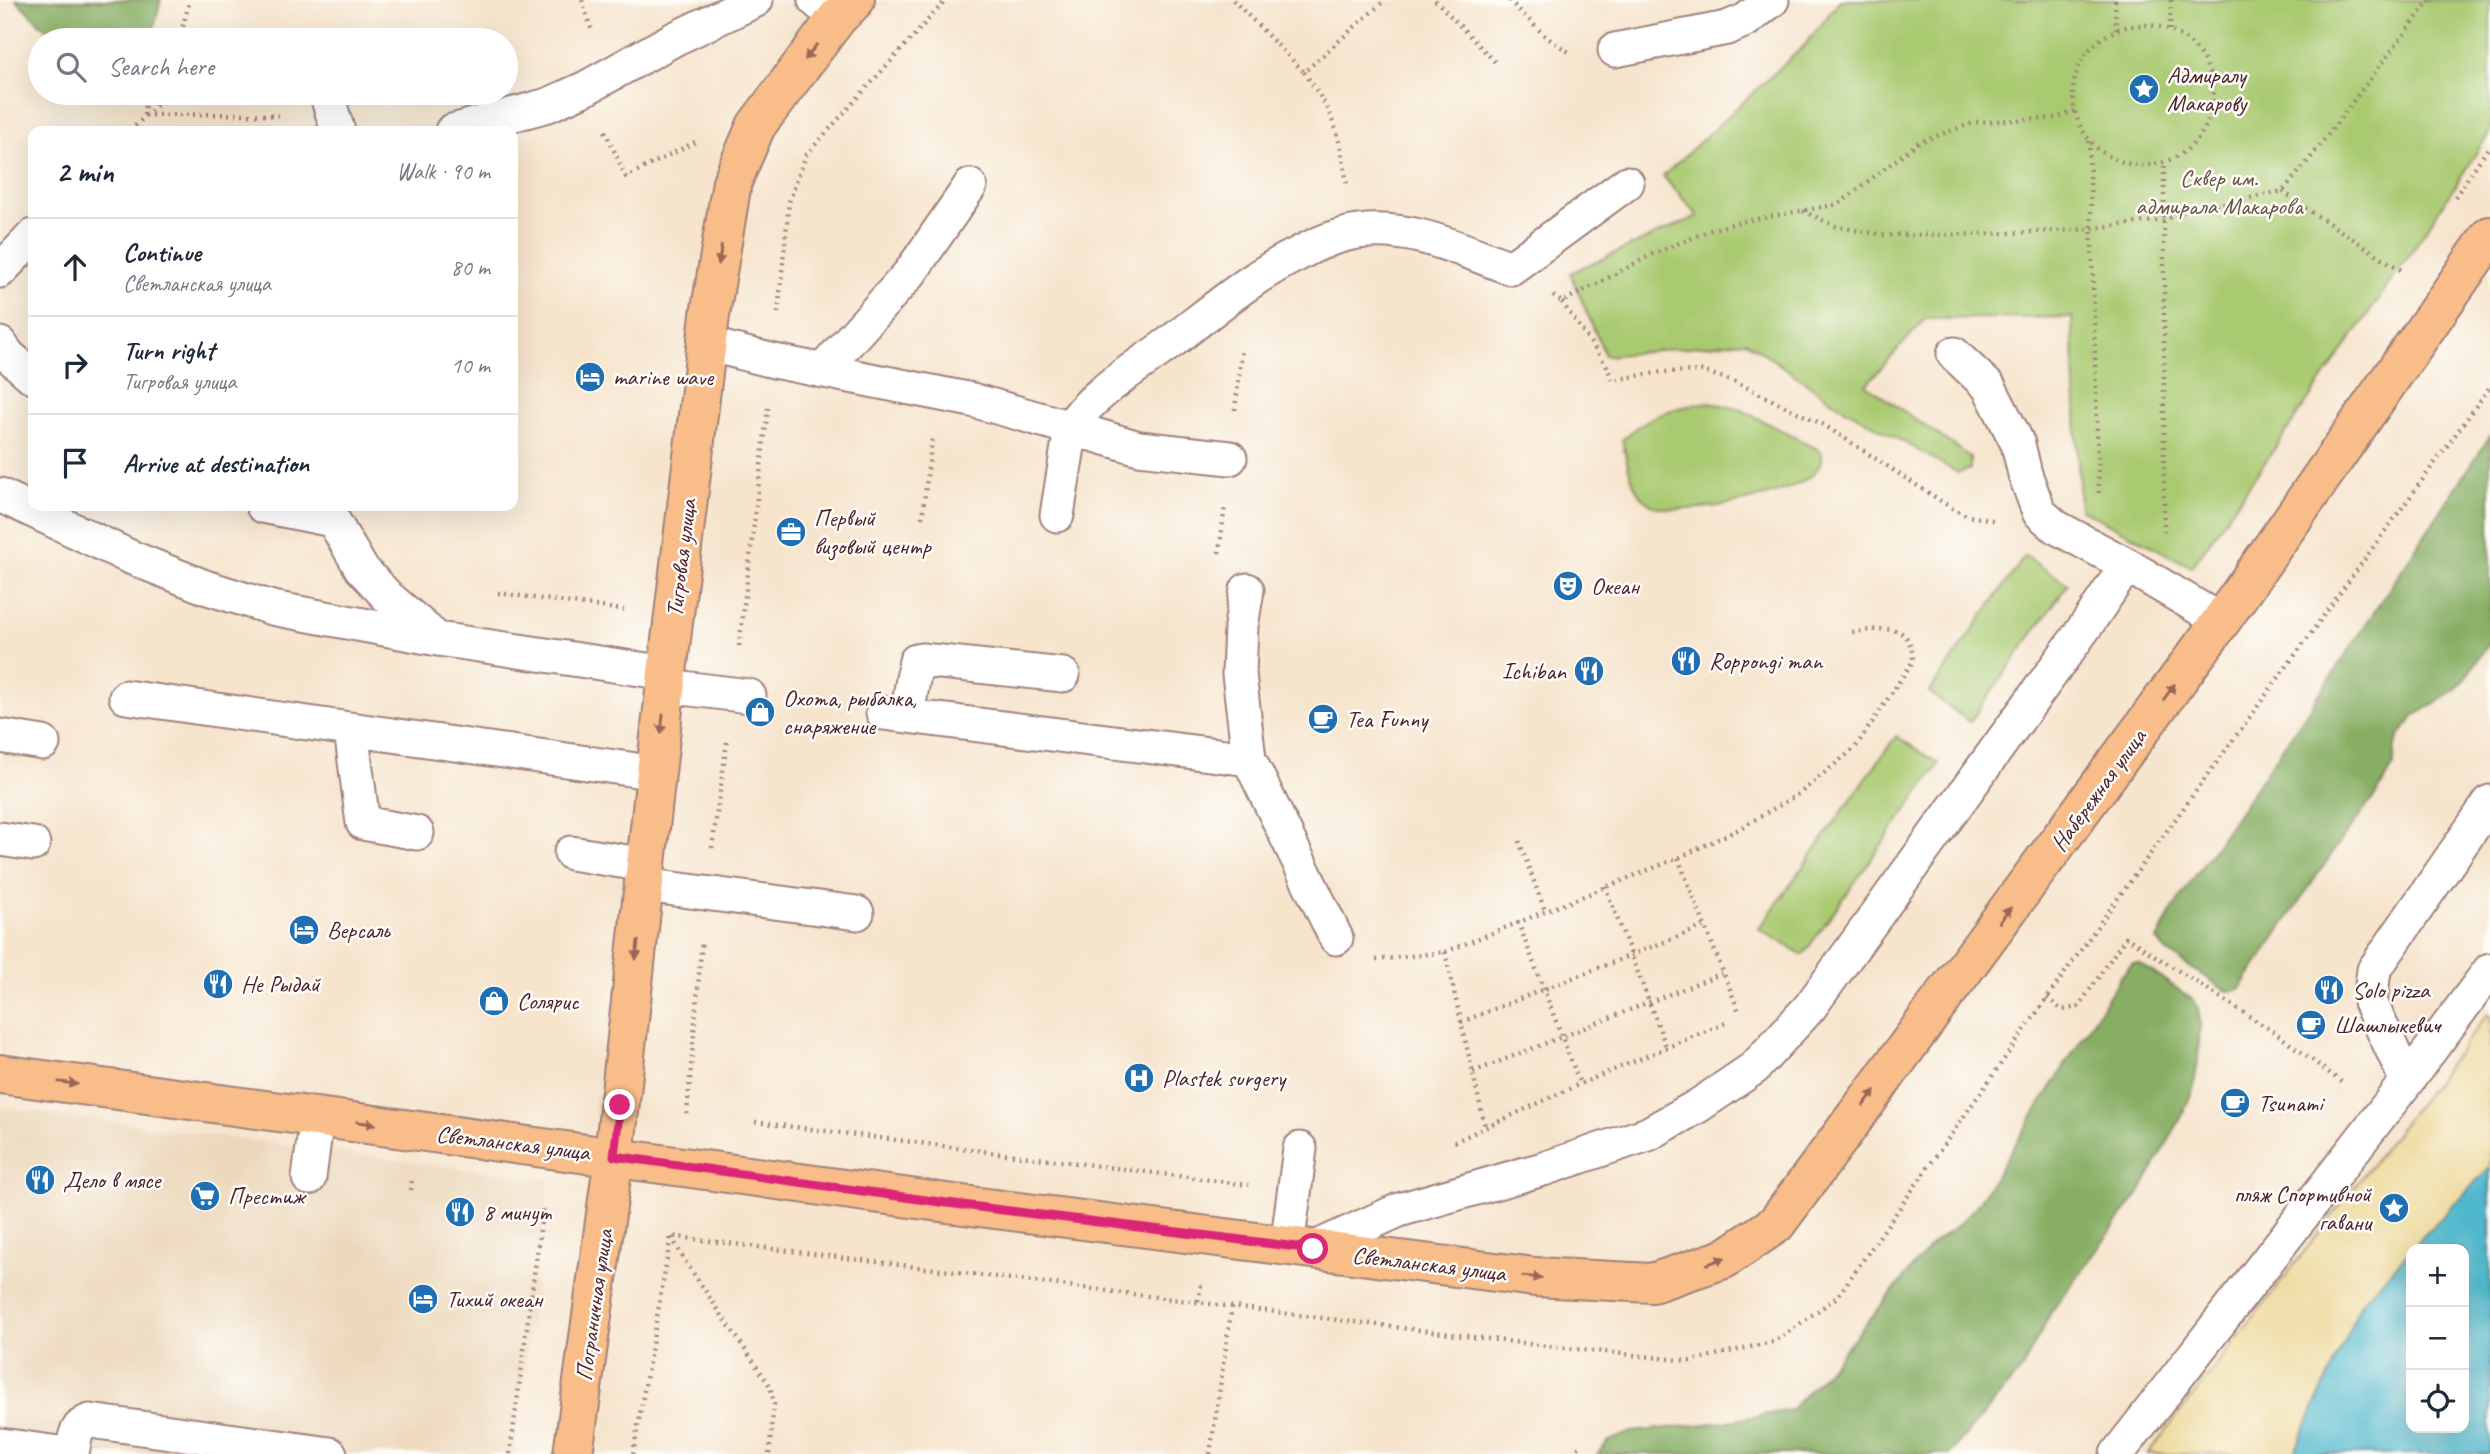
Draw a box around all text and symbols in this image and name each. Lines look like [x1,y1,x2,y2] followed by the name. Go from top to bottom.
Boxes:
[28,28,518,105] search box
[805,43,819,61] one-way arrow
[52,48,90,86] icon: search
[108,50,214,83] text: Search here
[2167,60,2248,118] place label: Адмиралу Макарову
[2127,72,2161,106] place icon: Адмиралу Макарову
[56,153,113,191] text: 2 min
[397,157,490,186] text: Walk · 90 m
[2135,163,2304,221] park label: Сквер им. адмирала Макарова
[123,236,201,269] text: Continue
[714,245,725,267] one-way arrow
[56,248,94,286] icon: ahead
[451,253,490,282] text: 80 m
[123,269,271,298] text: Светланская улица
[123,334,214,367] text: Turn right
[56,346,94,384] icon: right
[451,351,490,380] text: 10 m
[573,360,607,394] hotel icon: marine wave
[613,362,715,392] place label: marine wave
[123,367,236,396] text: Тигровая улица
[56,444,94,482] icon: arrive
[123,447,309,480] text: Arrive at destination
[659,496,703,619] street label: Тигровая улица
[814,503,932,561] place label: Первый визовый центр
[774,515,808,549] office icon: Первый визовый центр
[1551,569,1585,603] theatre icon: Океан
[1591,571,1640,601] place label: Океан
[1669,644,1703,678] restaurant icon: Roppongi man
[1709,646,1824,676] place label: Roppongi man
[1572,654,1606,688] restaurant icon: Ichiban
[1502,656,1567,686] place label: Ichiban
[783,683,917,741] place label: Охота, рыбалка, снаряжение
[2162,683,2176,701] one-way arrow
[743,695,777,729] shop icon: Охота, рыбалка, снаряжение
[1306,702,1340,736] cafe icon: Tea Funny
[1346,704,1429,734] place label: Tea Funny
[656,714,667,736] one-way arrow
[2044,722,2153,857] street label: Набережная улица
[1998,906,2012,924] one-way arrow
[287,913,321,947] hotel icon: Версаль
[327,915,391,945] place label: Версаль
[631,940,642,962] one-way arrow
[201,967,235,1001] restaurant icon: Не Рыдай
[241,969,322,999] place label: Не Рыдай
[2312,973,2346,1007] restaurant icon: Solo pizza
[2352,975,2431,1005] place label: Solo pizza
[477,984,511,1018] shop icon: Солярис
[517,986,580,1016] place label: Солярис
[2294,1008,2328,1042] cafe icon: Шашлыкевич
[2334,1010,2442,1040] place label: Шашлыкевич
[1122,1061,1156,1095] hospital icon: Plastek surgery
[1162,1063,1287,1093] place label: Plastek surgery
[57,1078,79,1089] one-way arrow
[2218,1086,2252,1120] cafe icon: Tsunami
[2258,1088,2326,1118] place label: Tsunami
[604,1089,635,1120] route end
[1862,1089,1877,1107] one-way arrow
[355,1118,377,1129] one-way arrow
[435,1119,593,1167] street label: Светланская улица
[23,1163,57,1197] restaurant icon: Дело в мясе
[63,1165,162,1195] place label: Дело в мясе
[188,1179,222,1213] supermarket icon: Престиж
[2234,1179,2373,1237] place label: пляж Спортивной гавани
[228,1181,307,1211] place label: Престиж
[2377,1191,2411,1225] place icon: пляж Спортивной гавани
[443,1195,477,1229] restaurant icon: 8 минут
[483,1197,552,1227] place label: 8 минут
[569,1226,620,1383] street label: Пограничная улица
[1297,1233,1328,1264] route start
[1351,1240,1509,1288] street label: Светланская улица
[2406,1244,2469,1433] map controls
[2406,1244,2469,1307] button: +
[1706,1255,1727,1266] one-way arrow
[1521,1272,1543,1283] one-way arrow
[406,1282,440,1316] hotel icon: Тихий океан
[446,1284,544,1314] place label: Тихий океан
[2406,1307,2469,1370] button: −
[2406,1370,2469,1433] button: locate

